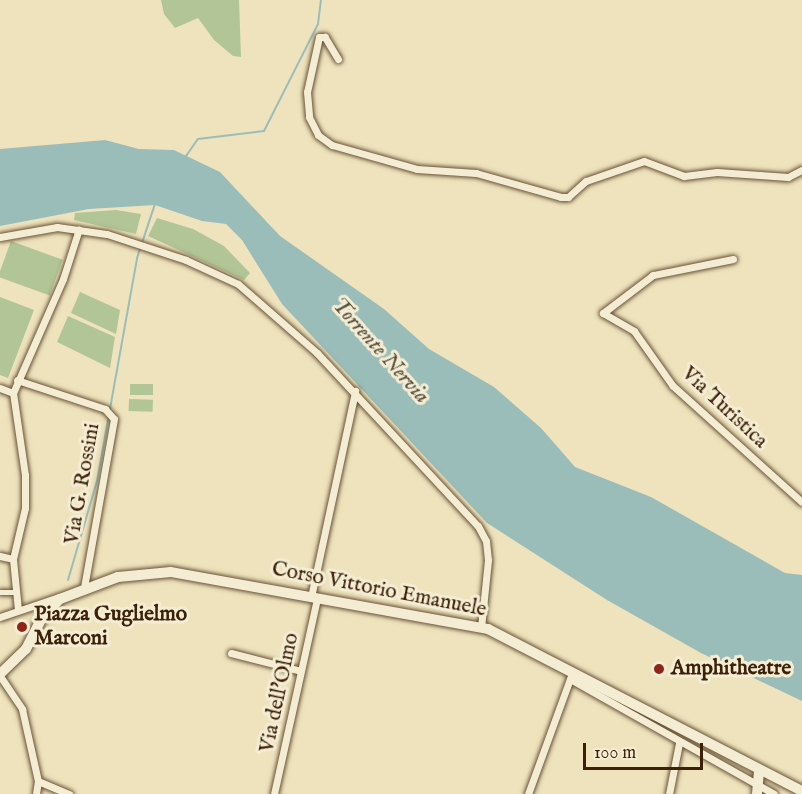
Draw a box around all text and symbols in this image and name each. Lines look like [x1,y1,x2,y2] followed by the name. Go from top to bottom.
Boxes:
[326,293,434,409] water label: Torrente Nervia
[676,362,772,454] street label: Via Turistica
[60,421,106,547] street label: Via G. Rossini
[270,557,488,623] street label: Corso Vittorio Emanuele
[34,602,187,652] place label: Piazza Guglielmo Marconi
[15,620,29,634] marker: Piazza Guglielmo Marconi
[255,631,305,755] street label: Via dell'Olmo
[671,656,791,682] place label: Amphitheatre
[652,662,666,676] marker: Amphitheatre
[586,731,706,769] scale bar
[594,742,636,765] text: 100 m

